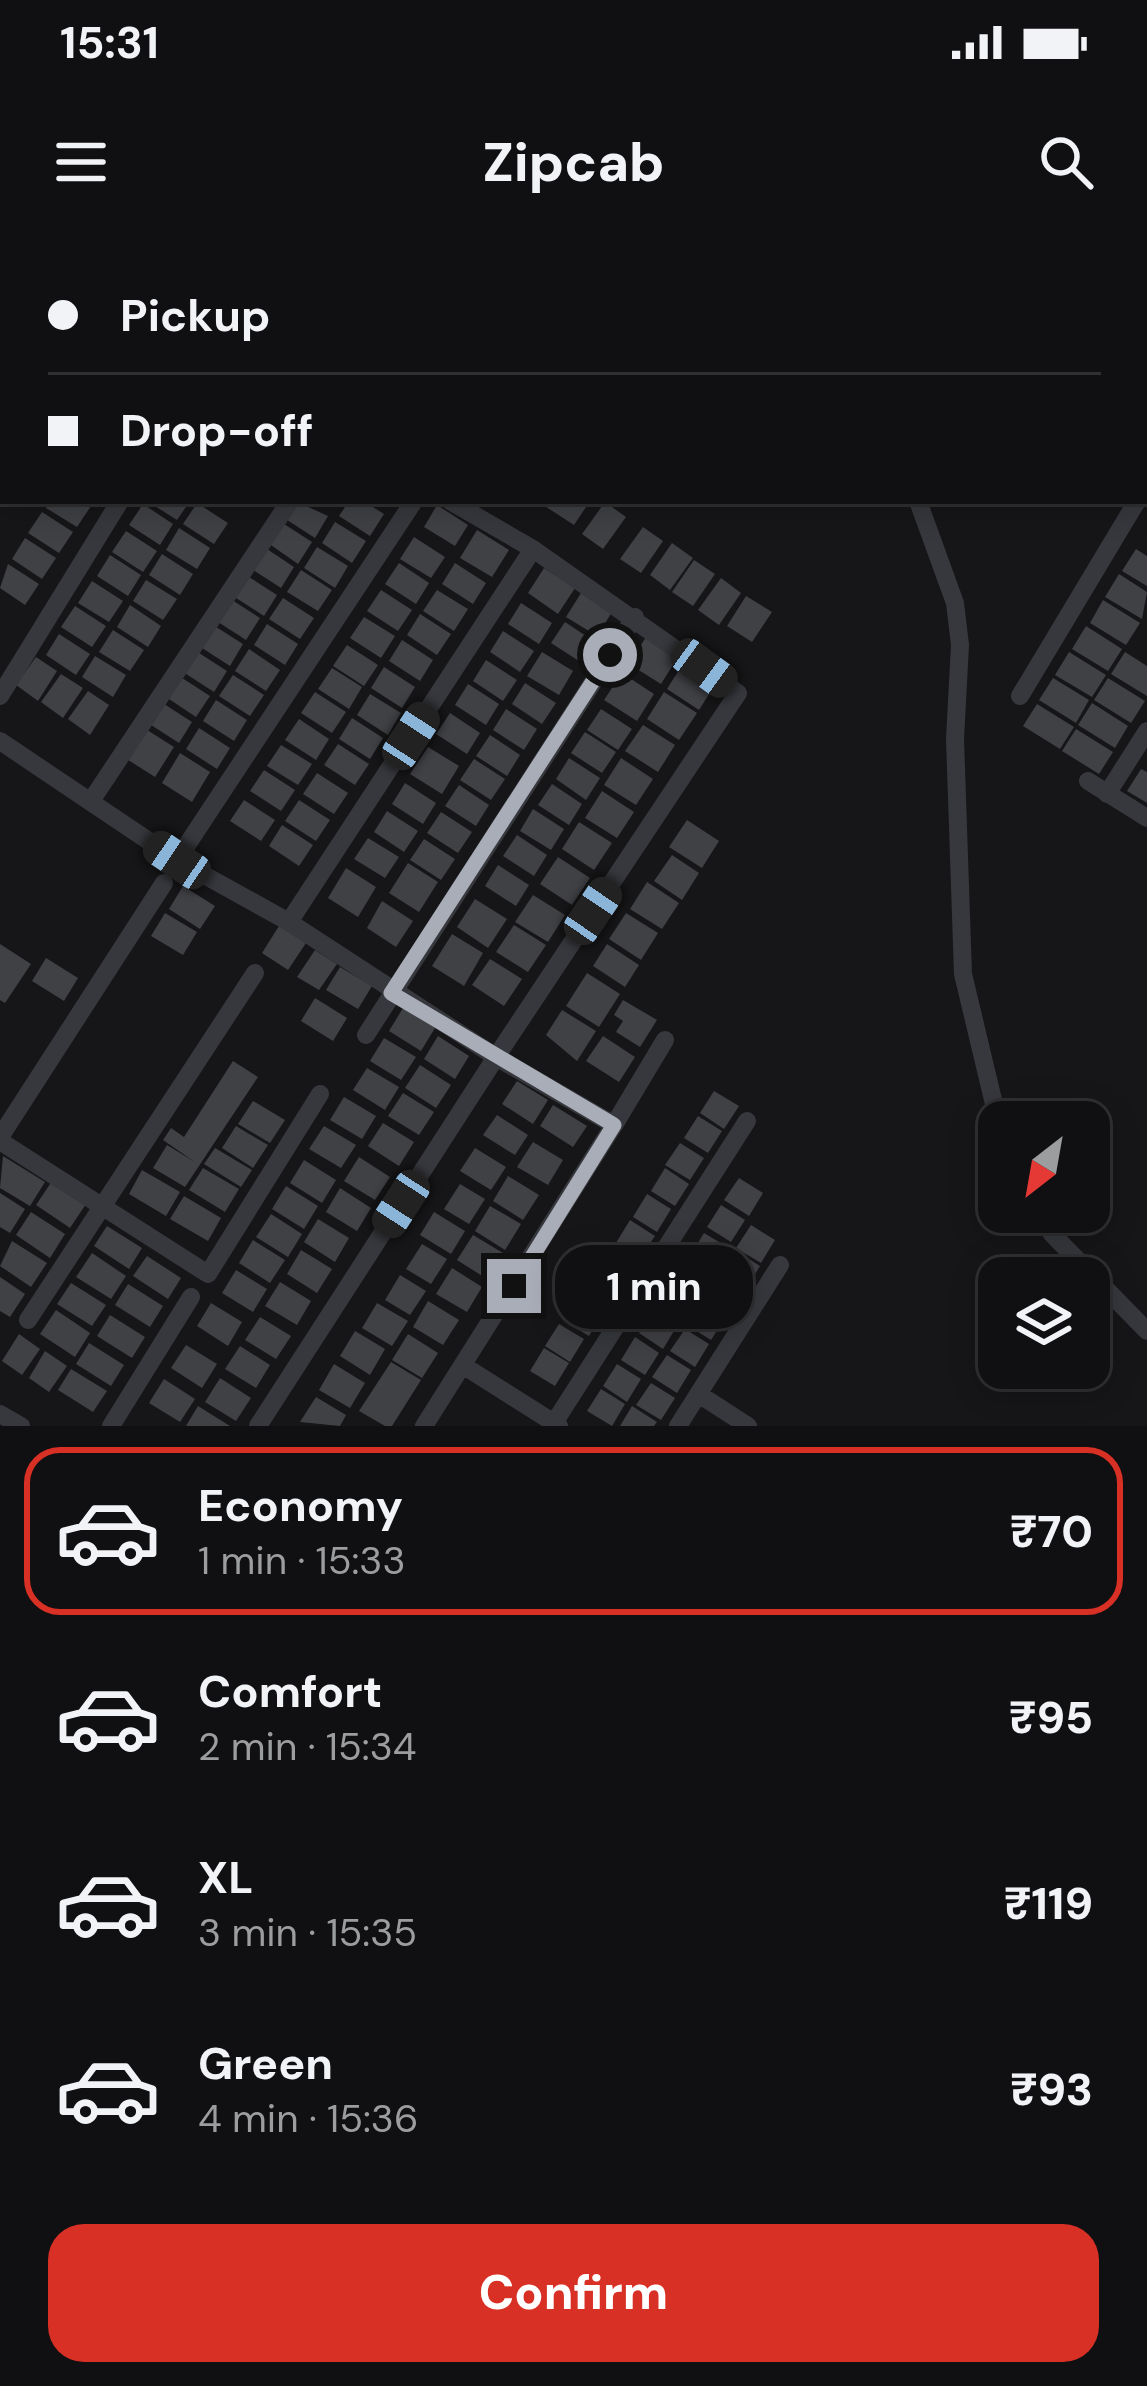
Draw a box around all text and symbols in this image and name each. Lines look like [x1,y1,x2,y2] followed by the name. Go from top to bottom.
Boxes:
[60,13,159,72] text: 15:31
[482,127,665,198] text: Zipcab
[48,129,114,195] icon: menu
[1033,129,1099,195] icon: search
[120,286,270,345] text: Pickup
[120,401,314,460] text: Drop-off
[583,628,637,682] route start
[664,632,744,704] car
[376,696,446,776] car
[137,825,217,895] car
[558,871,628,951] car
[978,1101,1110,1233] north arrow
[978,1101,1110,1389] map controls
[366,1164,436,1244] car
[556,1244,754,1328] callout: 1 min
[978,1257,1110,1389] button: layers
[487,1259,541,1313] route end
[606,1261,702,1312] text: 1 min
[198,1476,403,1535] text: Economy
[54,1477,162,1585] icon: car
[1010,1502,1093,1561] text: ₹70
[198,1535,405,1586] text: 1 min · 15:33
[198,1662,382,1721] text: Comfort
[54,1663,162,1771] icon: car
[1009,1688,1093,1747] text: ₹95
[198,1721,416,1772] text: 2 min · 15:34
[198,1848,253,1907] text: XL
[54,1849,162,1957] icon: car
[1004,1874,1093,1933] text: ₹119
[198,1907,417,1958] text: 3 min · 15:35
[198,2034,333,2093] text: Green
[54,2035,162,2143] icon: car
[1010,2060,1093,2119] text: ₹93
[198,2093,418,2144] text: 4 min · 15:36
[48,2224,1099,2362] button: Confirm

